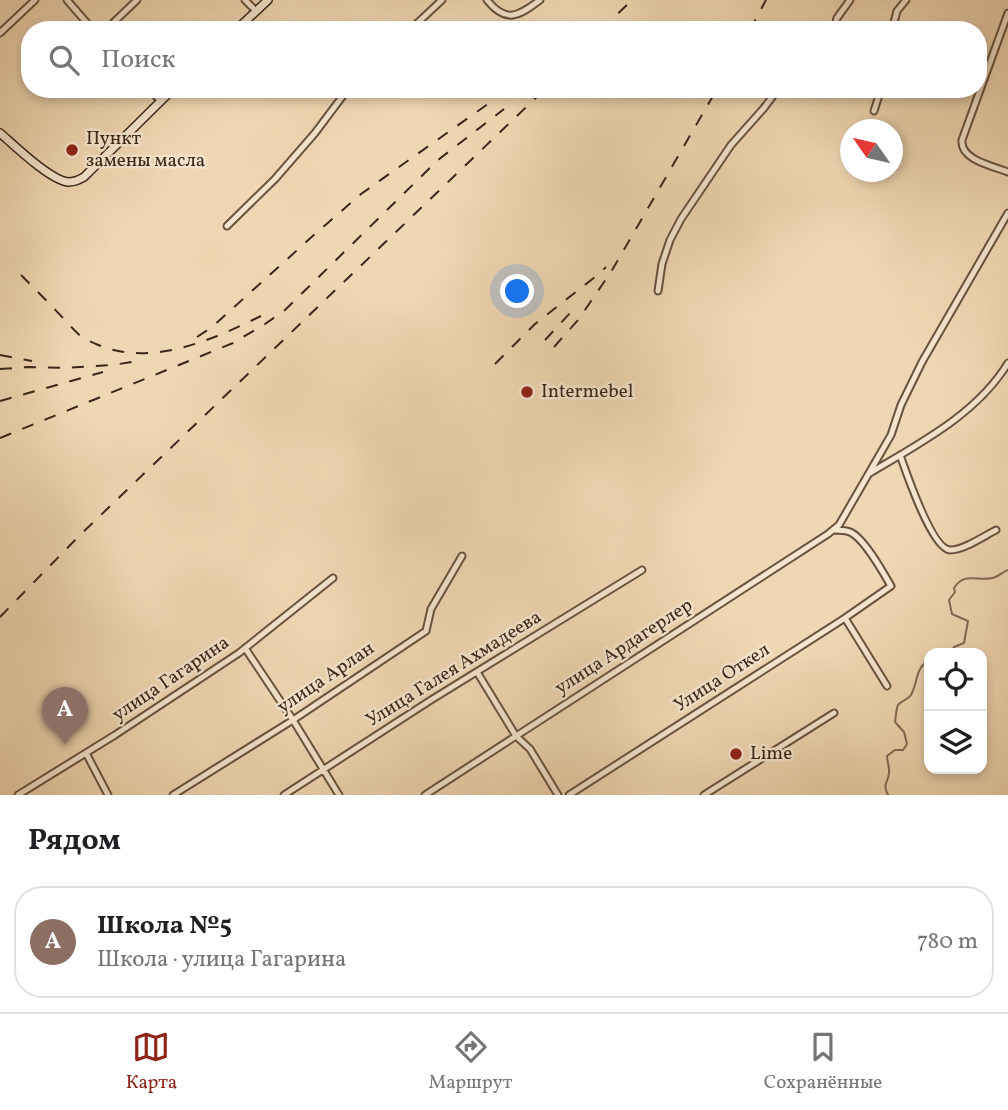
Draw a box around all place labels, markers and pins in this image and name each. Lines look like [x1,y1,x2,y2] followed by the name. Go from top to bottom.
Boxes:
[86,126,205,174] place label: Пункт замены масла
[64,142,80,158] marker: Пункт замены масла
[541,379,634,405] place label: Intermebel
[519,384,535,400] marker: Intermebel
[42,687,88,745] pin: A
[750,741,792,767] place label: Lime
[728,746,744,762] marker: Lime

